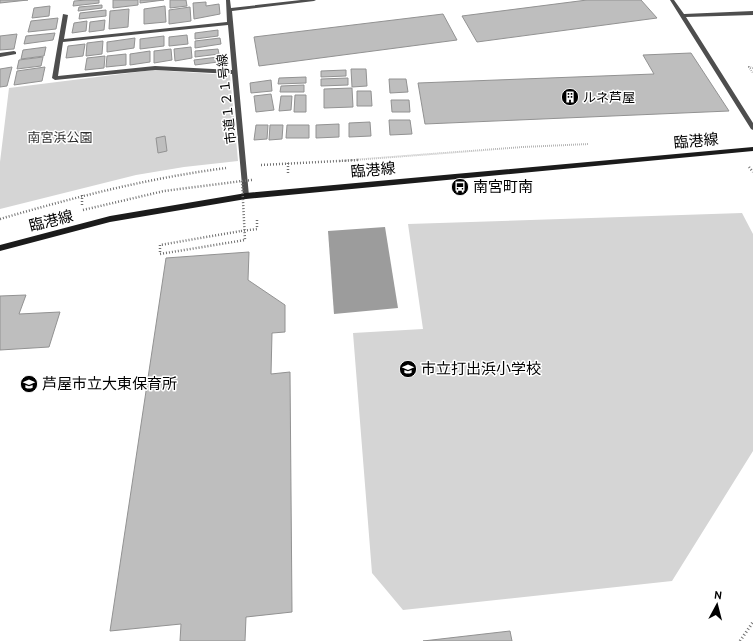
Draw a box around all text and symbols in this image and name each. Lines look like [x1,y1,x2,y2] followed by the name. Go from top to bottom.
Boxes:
[213,53,239,145] street label: 市道１２１号線
[560,87,580,107] building icon: ルネ芦屋
[583,89,635,105] place label: ルネ芦屋
[27,129,93,145] park label: 南宮浜公園
[673,130,719,152] street label: 臨港線
[350,159,396,181] street label: 臨港線
[450,177,470,197] bus stop icon: 南宮町南
[473,178,533,196] place label: 南宮町南
[27,207,75,235] street label: 臨港線
[398,359,418,379] school or university icon: 市立打出浜小学校
[421,360,541,378] place label: 市立打出浜小学校
[19,374,39,394] school or university icon: 芦屋市立大東保育所
[42,375,177,393] place label: 芦屋市立大東保育所
[697,585,737,625] north arrow
[714,588,723,602] text: N

